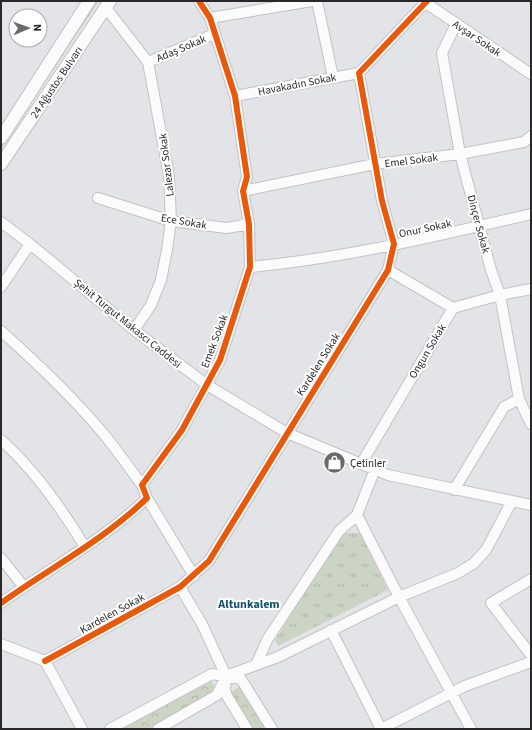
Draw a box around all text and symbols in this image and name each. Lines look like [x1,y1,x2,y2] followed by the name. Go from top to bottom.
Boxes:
[8,8,48,48] north arrow
[450,17,504,60] street label: Avşar Sokak
[30,24,45,32] text: N
[154,31,209,66] street label: Adaş Sokak
[27,43,86,121] street label: 24 Ağustos Bulvarı
[257,69,338,99] street label: Havakadın Sokak
[155,132,178,197] street label: Lalezar Sokak
[384,150,439,171] street label: Emel Sokak
[464,193,494,256] street label: Dinçer Sokak
[160,210,209,233] street label: Ece Sokak
[397,215,453,241] street label: Onur Sokak
[71,275,185,371] street label: Şehit Turgut Makascı Caddesi
[197,312,232,370] street label: Emek Sokak
[405,321,450,381] street label: Ongun Sokak
[293,329,344,399] street label: Kardelen Sokak
[321,450,347,476] shop icon: Çetinler
[350,456,386,471] place label: Çetinler
[77,589,148,637] street label: Kardelen Sokak
[217,596,280,613] district label: Altunkalem

